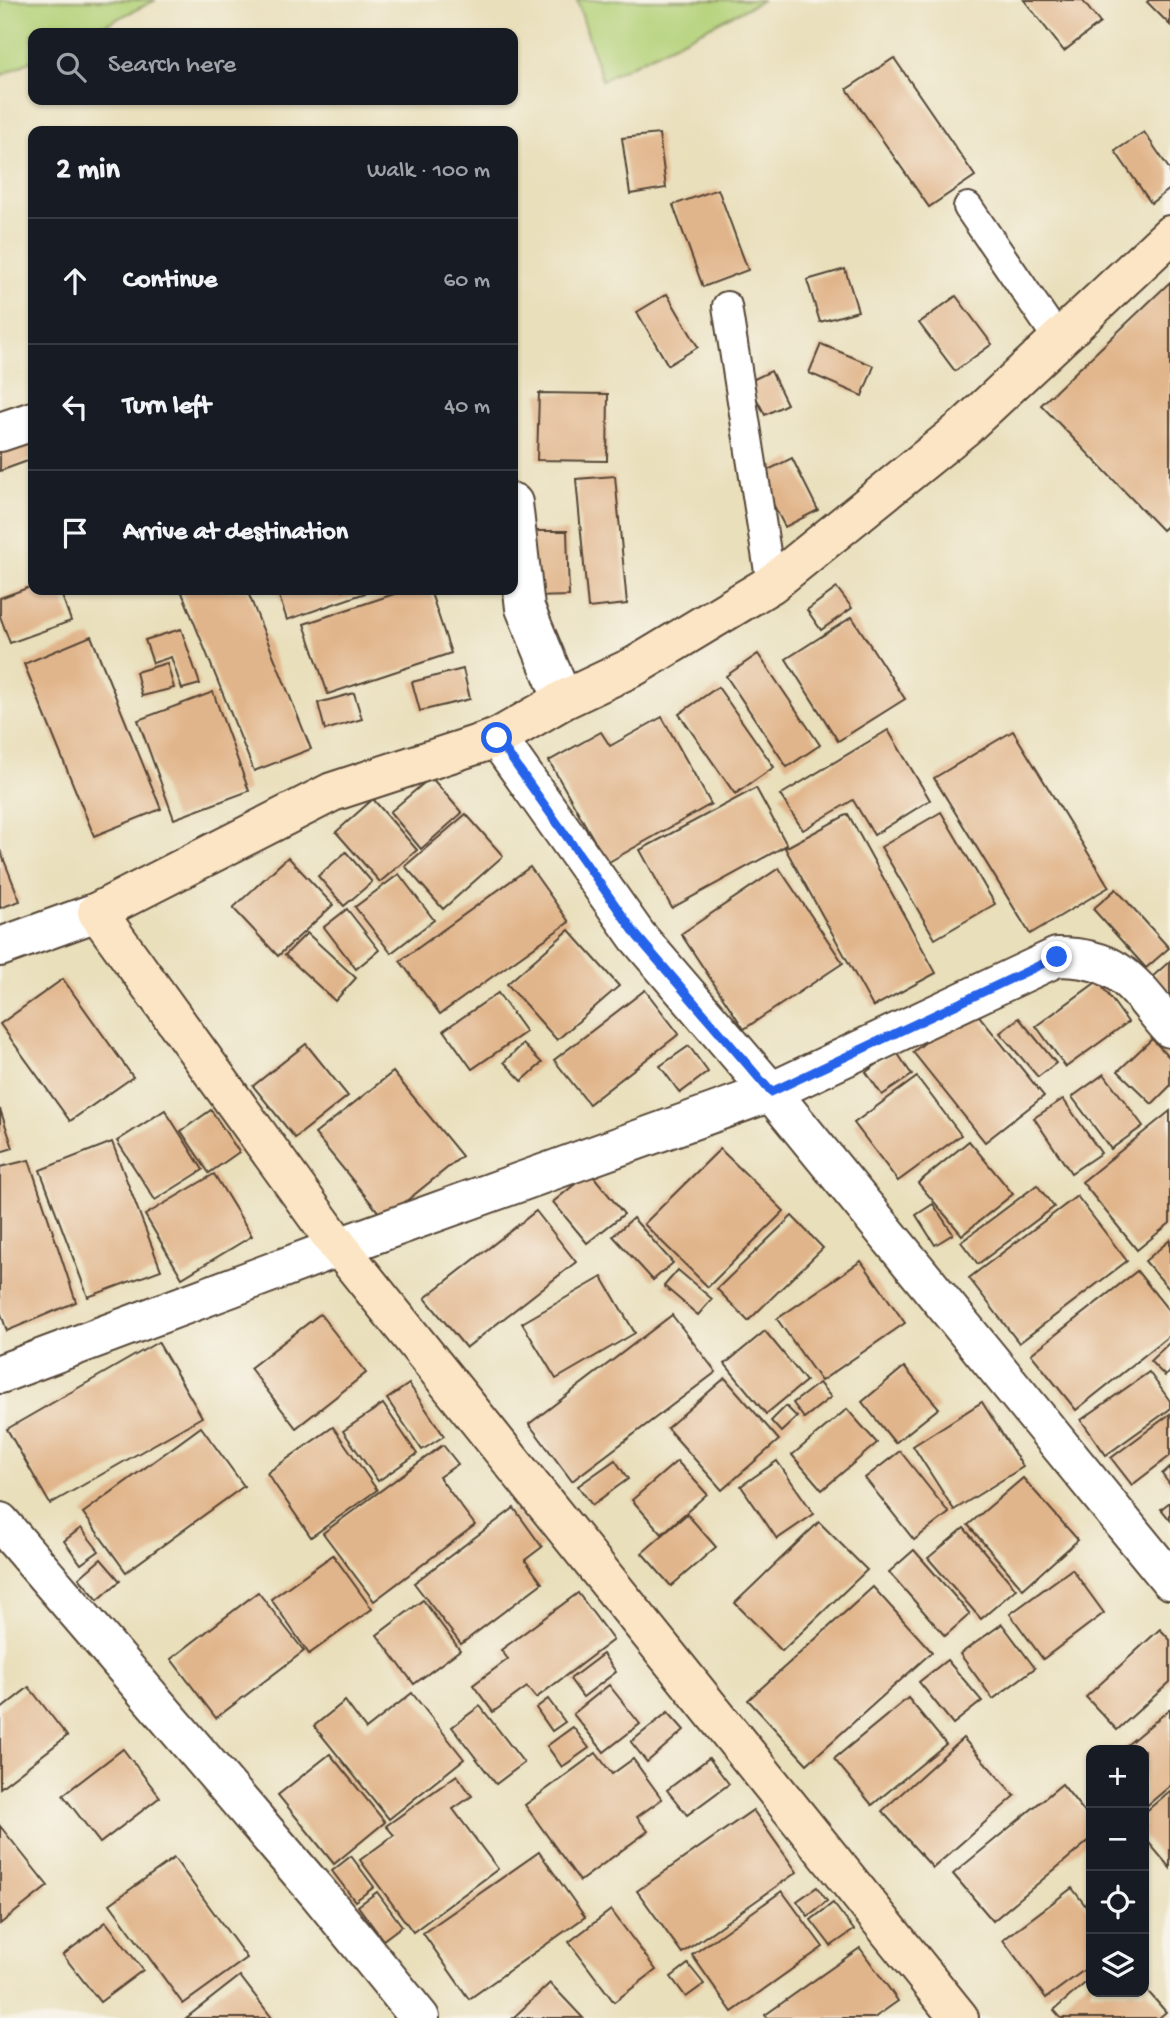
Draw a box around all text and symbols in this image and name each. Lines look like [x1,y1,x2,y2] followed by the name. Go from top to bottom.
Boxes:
[28,28,518,105] search box
[52,48,90,86] icon: search
[108,51,236,82] text: Search here
[56,154,120,189] text: 2 min
[367,158,490,185] text: Walk · 100 m
[56,262,94,300] icon: ahead
[123,266,217,297] text: Continue
[444,268,490,295] text: 60 m
[56,388,94,426] icon: left
[123,392,211,423] text: Turn left
[444,394,490,421] text: 40 m
[56,514,94,552] icon: arrive
[123,518,348,549] text: Arrive at destination
[481,722,512,753] route start
[1041,941,1072,972] route end
[1086,1745,1149,1997] map controls
[1086,1745,1149,1808] button: +
[1086,1808,1149,1871] button: −
[1086,1871,1149,1934] button: locate
[1086,1934,1149,1997] button: layers

